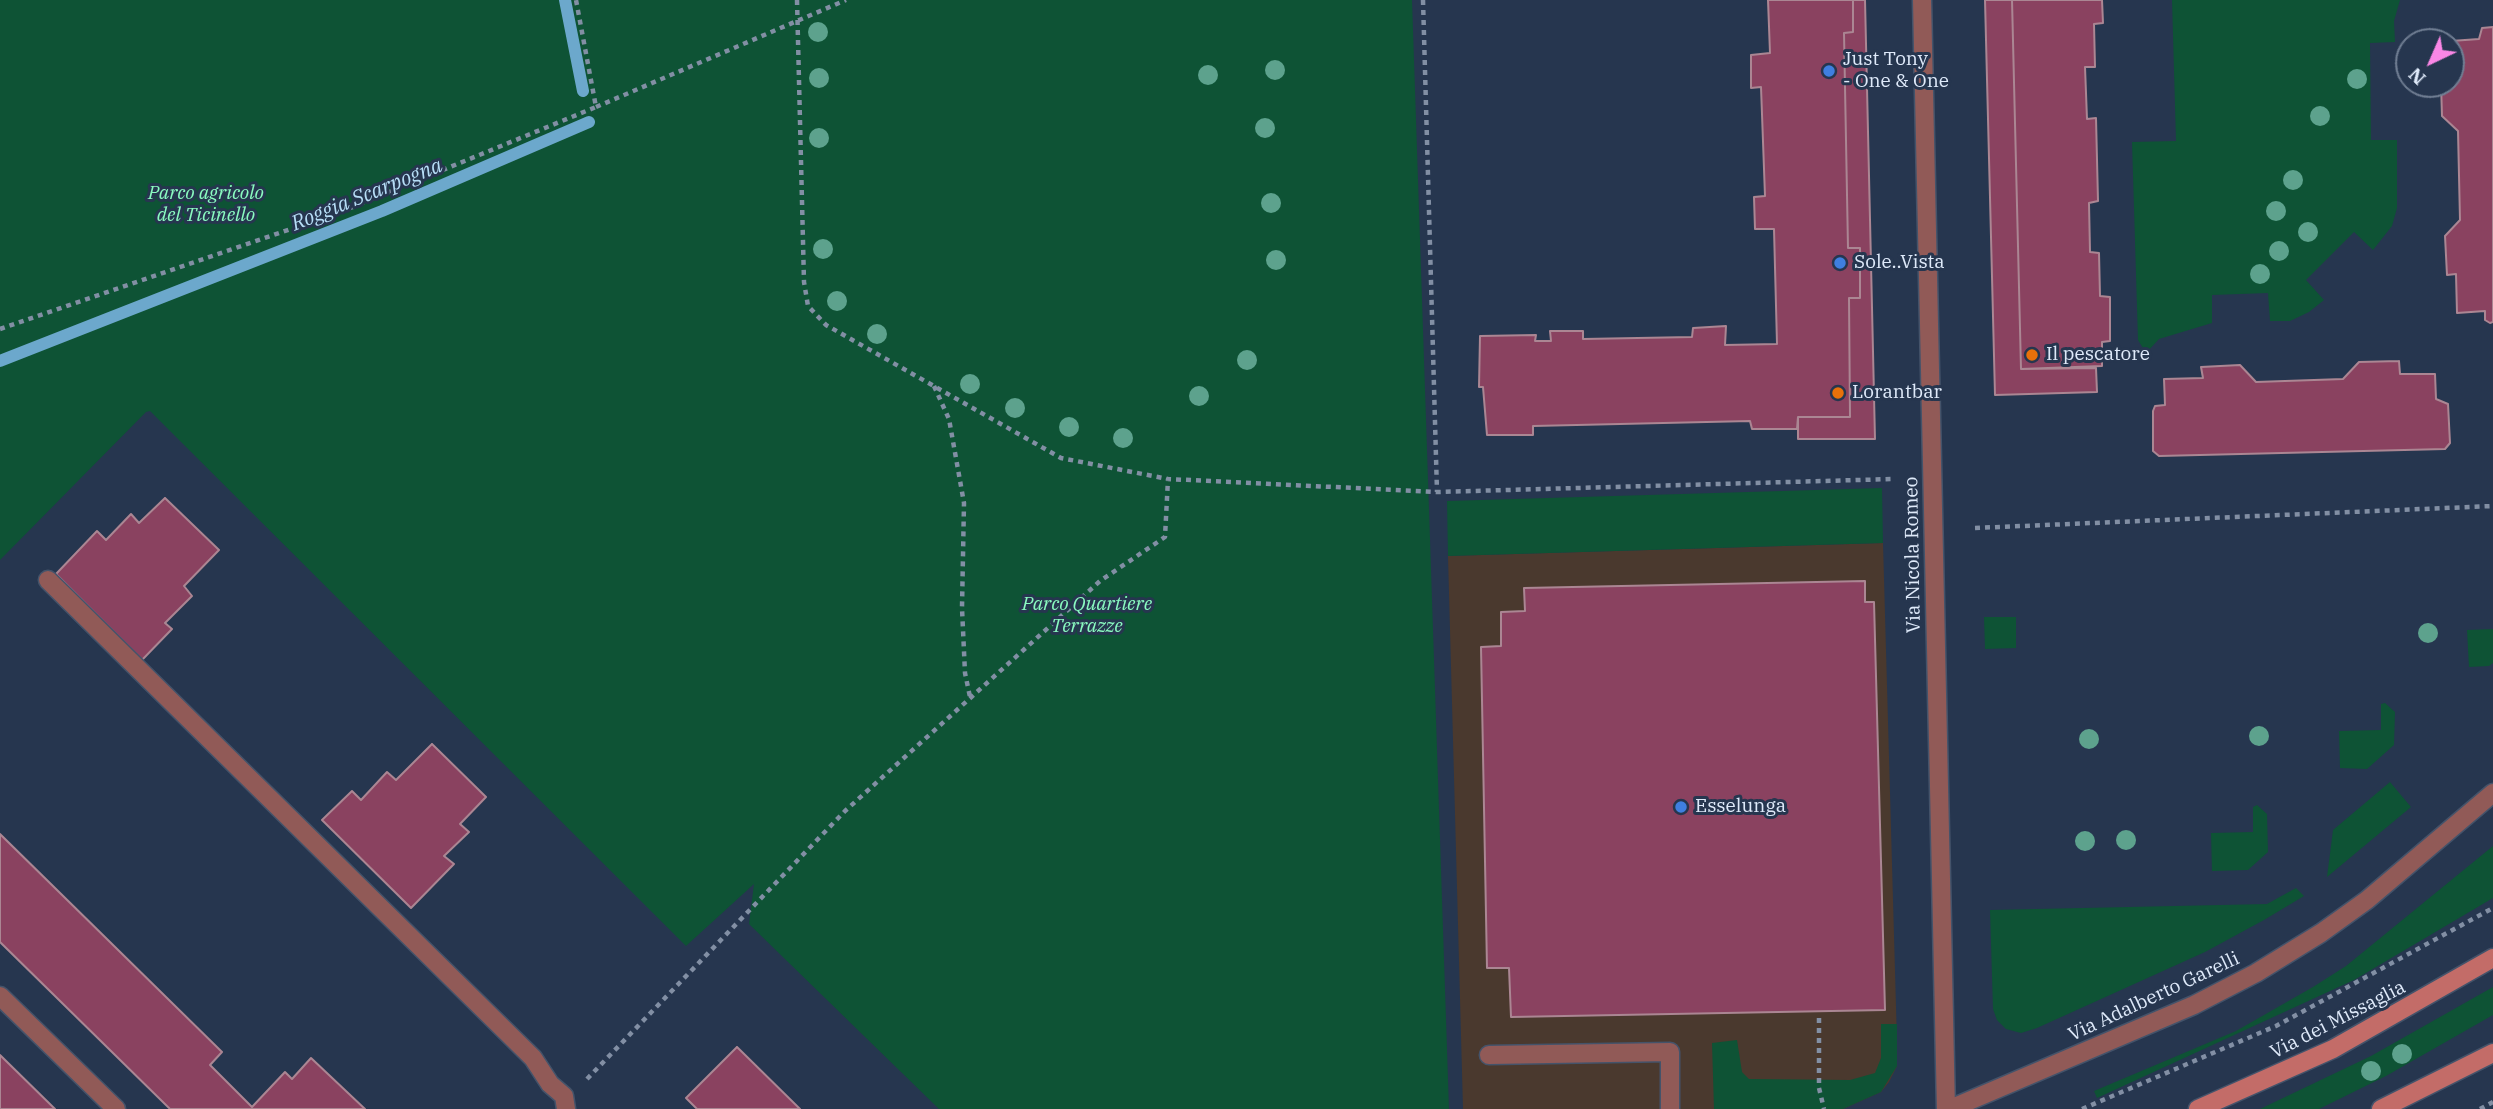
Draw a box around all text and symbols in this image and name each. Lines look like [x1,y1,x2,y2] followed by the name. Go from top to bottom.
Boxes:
[2395,28,2465,98] north arrow
[1843,49,1949,93] place label: Just Tony - One & One
[1821,63,1837,79] marker: Just Tony - One & One
[2403,63,2431,91] text: N
[288,153,446,237] water label: Roggia Scarpogna
[148,183,264,227] park label: Parco agricolo del Ticinello
[1854,252,1945,274] place label: Sole..Vista
[1832,255,1848,271] marker: Sole..Vista
[2046,344,2150,366] place label: Il pescatore
[2024,347,2040,363] marker: Il pescatore
[1852,382,1942,404] place label: Lorantbar
[1830,385,1846,401] marker: Lorantbar
[1900,476,1926,634] street label: Via Nicola Romeo
[1022,594,1152,638] park label: Parco Quartiere Terrazze
[1695,796,1786,818] place label: Esselunga
[1673,799,1689,815] marker: Esselunga
[2065,947,2243,1047] street label: Via Adalberto Garelli
[2267,976,2409,1064] street label: Via dei Missaglia

